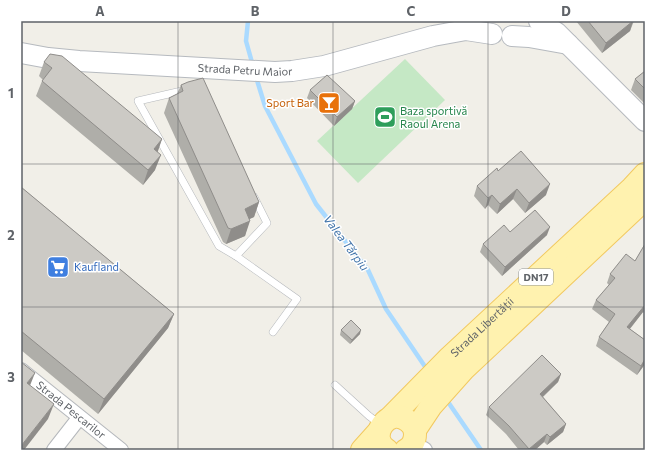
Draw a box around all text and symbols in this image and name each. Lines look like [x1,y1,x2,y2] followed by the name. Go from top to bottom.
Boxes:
[95,3,105,19] text: A
[251,3,260,19] text: B
[407,3,416,19] text: C
[561,3,571,19] text: D
[197,61,293,78] street label: Strada Petru Maior
[8,85,14,101] text: 1
[316,90,342,116] bar icon: Sport Bar
[266,96,315,109] place label: Sport Bar
[372,104,398,130] sports icon: Baza sportivă Raoul Arena
[400,104,467,130] place label: Baza sportivă Raoul Arena
[321,212,373,273] water label: Valea Tărpiu
[7,227,15,243] text: 2
[45,254,71,280] supermarket icon: Kaufland
[74,260,119,273] place label: Kaufland
[519,269,553,285] road number: DN17
[448,294,516,359] street label: Strada Libertății
[7,369,15,385] text: 3
[34,378,109,442] street label: Strada Pescarilor

